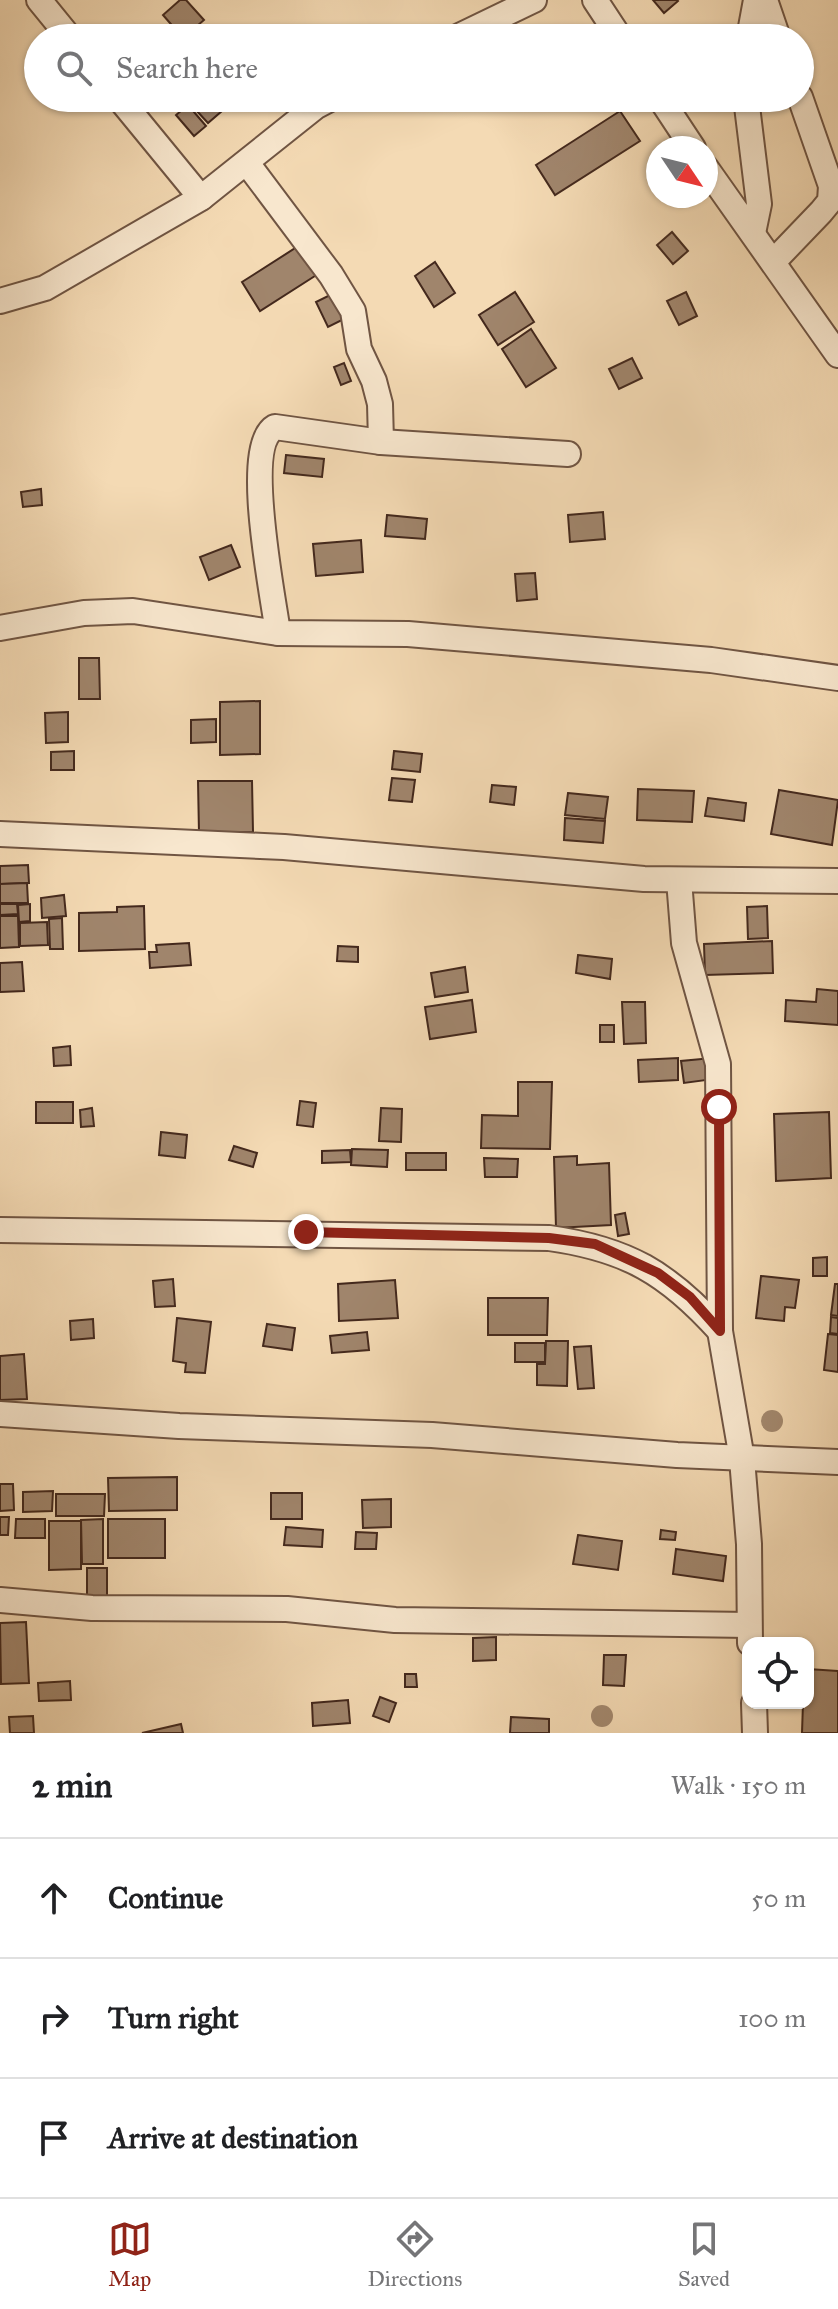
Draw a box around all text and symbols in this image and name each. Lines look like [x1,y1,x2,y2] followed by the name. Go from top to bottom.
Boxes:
[24,24,814,112] search box
[52,46,96,90] icon: search
[116,50,258,86] text: Search here
[646,136,718,208] north arrow
[701,1089,737,1125] route start
[288,1214,324,1250] route end
[742,1637,814,1709] map controls
[742,1637,814,1709] button: locate
[32,1765,112,1806] text: 2 min
[671,1769,806,1801] text: Walk · 150 m
[32,1876,76,1920] icon: ahead
[108,1880,223,1916] text: Continue
[751,1882,806,1914] text: 50 m
[32,1996,76,2040] icon: right
[108,2000,239,2036] text: Turn right
[738,2002,806,2034] text: 100 m
[32,2116,76,2160] icon: arrive
[108,2120,358,2156] text: Arrive at destination
[108,2217,152,2292] tab: Map
[367,2217,462,2292] tab: Directions
[678,2217,730,2292] tab: Saved

